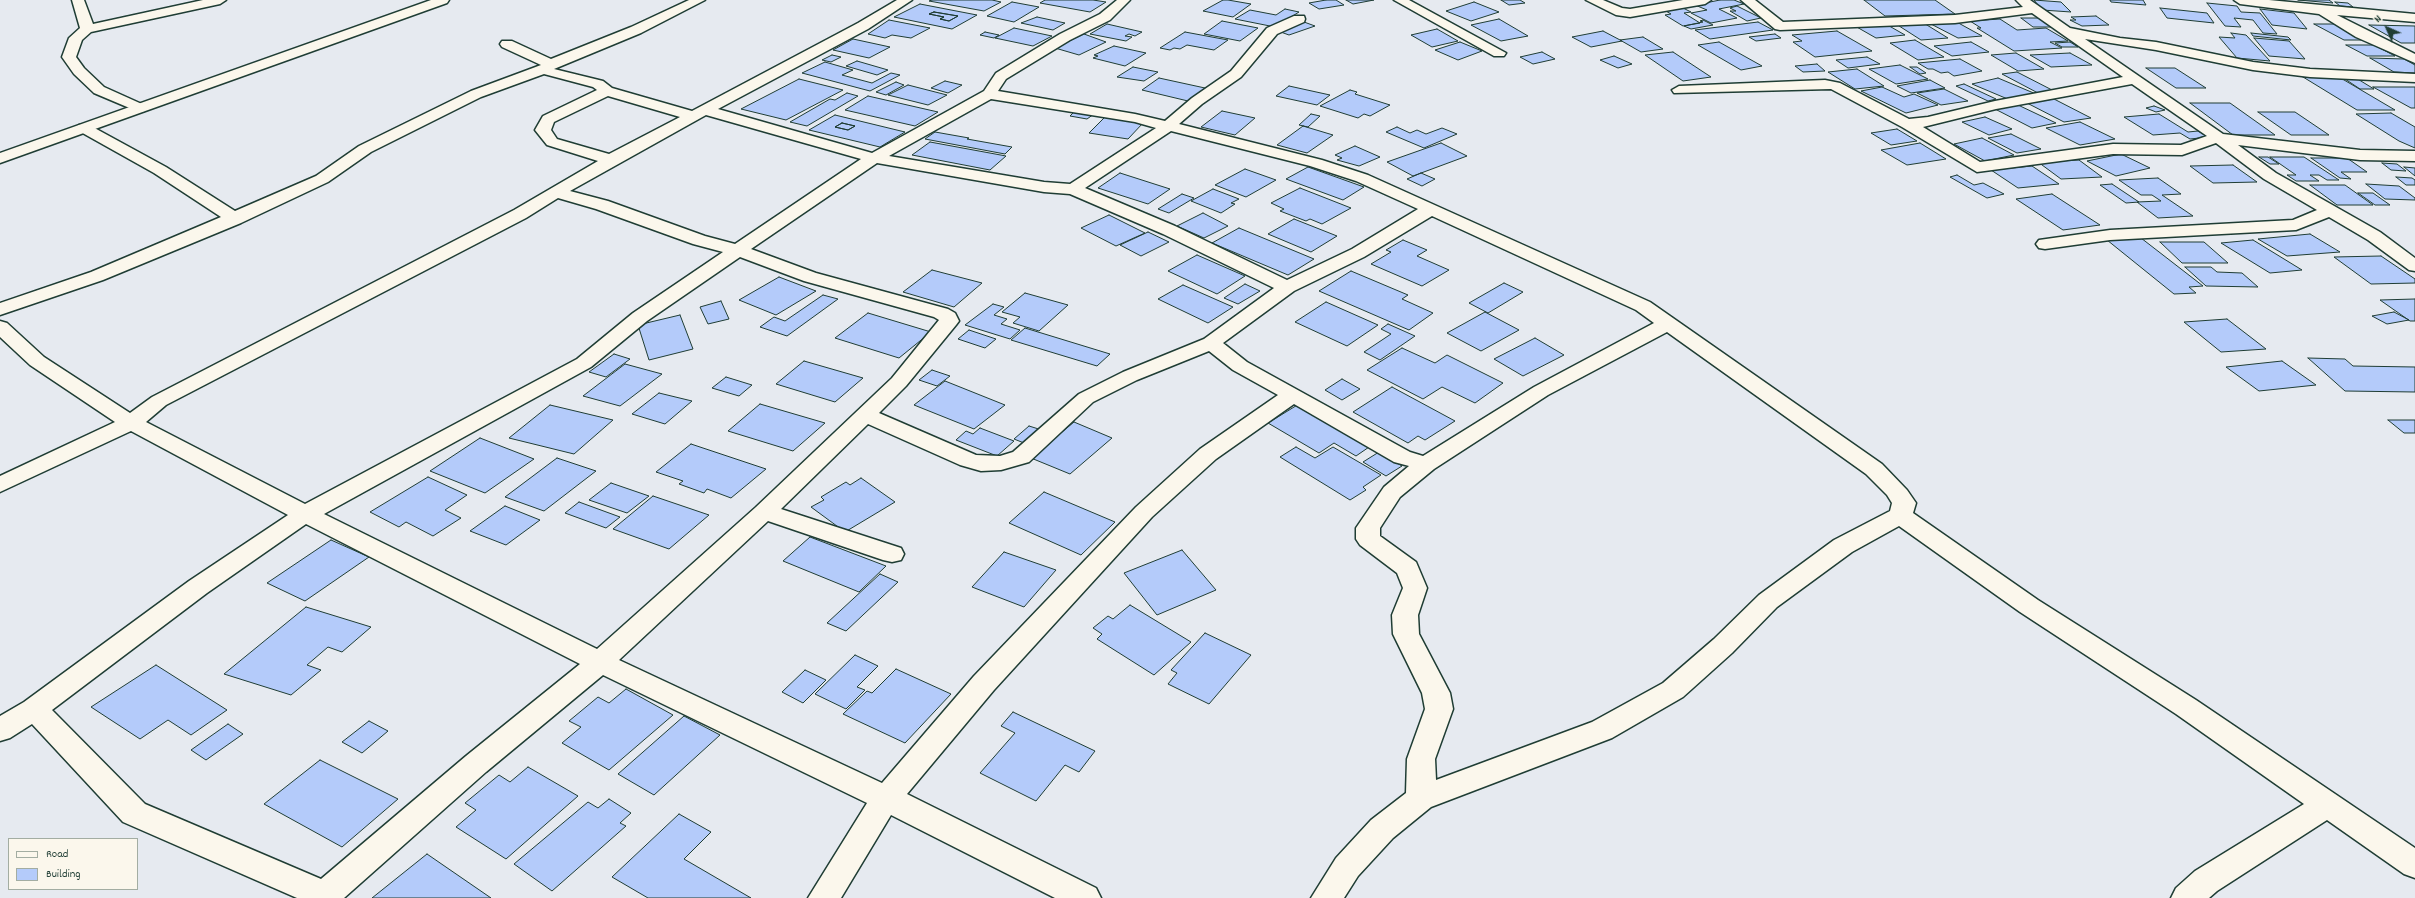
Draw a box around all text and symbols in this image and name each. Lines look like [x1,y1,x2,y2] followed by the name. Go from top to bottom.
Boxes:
[2367,8,2407,48] north arrow
[2371,12,2386,27] text: N
[8,838,138,890] legend
[46,846,68,863] text: Road
[46,866,81,883] text: Building

